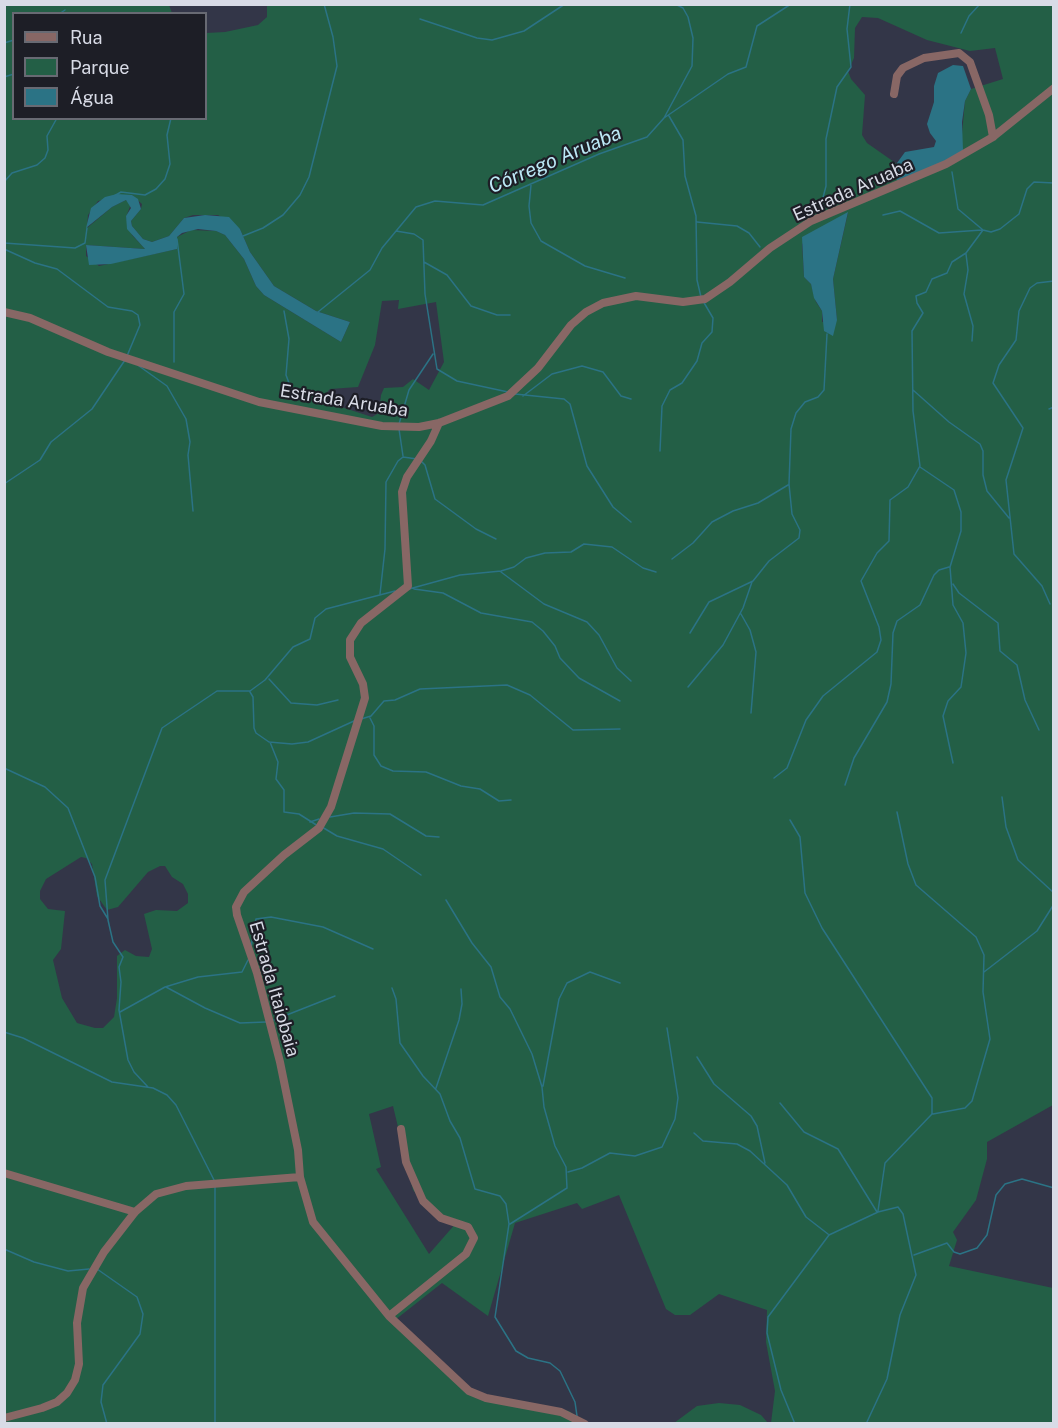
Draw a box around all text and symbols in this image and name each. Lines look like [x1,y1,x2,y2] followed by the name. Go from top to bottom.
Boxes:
[12,12,207,120] legend
[70,27,102,48] text: Rua
[70,57,130,78] text: Parque
[70,87,114,108] text: Água
[485,121,625,199] water label: Córrego Aruaba
[789,154,917,226] street label: Estrada Aruaba
[278,380,410,422] street label: Estrada Aruaba
[244,919,304,1059] street label: Estrada Itaiobaia

